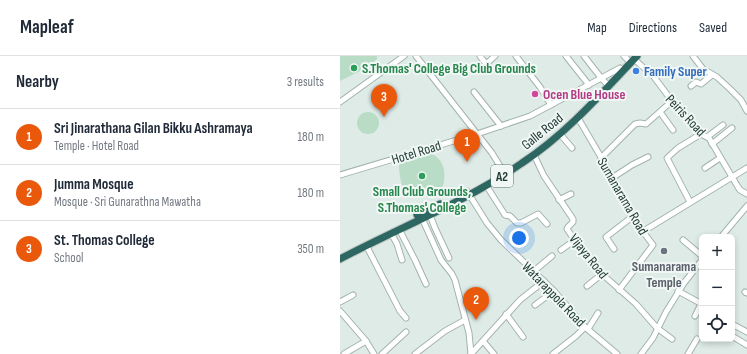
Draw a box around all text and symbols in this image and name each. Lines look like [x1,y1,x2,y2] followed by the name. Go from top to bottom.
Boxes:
[20,16,74,39] text: Mapleaf
[587,19,607,36] text: Map
[629,19,677,36] text: Directions
[699,19,727,36] text: Saved
[362,60,536,77] place label: S.Thomas' College Big Club Grounds
[349,63,359,73] marker: S.Thomas' College Big Club Grounds
[644,63,708,80] place label: Family Super
[631,66,641,76] marker: Family Super
[16,72,59,92] text: Nearby
[287,74,324,90] text: 3 results
[371,84,397,117] pin: 3
[543,86,625,103] place label: Ocen Blue House
[530,89,540,99] marker: Ocen Blue House
[662,91,709,140] street label: Peiris Road
[518,109,567,153] street label: Galle Road
[54,119,253,138] text: Sri Jinarathana Gilan Bikku Ashramaya
[26,129,32,145] text: 1
[298,129,324,145] text: 180 m
[454,129,480,162] pin: 1
[389,137,443,168] street label: Hotel Road
[54,138,139,154] text: Temple · Hotel Road
[594,154,652,238] street label: Sumanarama Road
[491,165,513,187] road number: A2
[417,171,427,181] marker: Small Club Grounds, S.Thomas' College
[54,175,134,194] text: Jumma Mosque
[373,183,471,216] place label: Small Club Grounds, S.Thomas' College
[26,185,32,201] text: 2
[298,185,324,201] text: 180 m
[54,194,201,210] text: Mosque · Sri Gunarathna Mawatha
[509,228,529,248] your location
[565,230,612,282] street label: Vijaya Road
[54,231,155,250] text: St. Thomas College
[699,234,735,342] map controls
[699,234,735,270] button: +
[26,241,32,257] text: 3
[297,241,324,257] text: 350 m
[659,246,669,256] marker: Sumanarama Temple
[54,250,84,266] text: School
[518,258,589,331] street label: Watarappola Road
[632,258,696,291] place label: Sumanarama Temple
[699,270,735,306] button: −
[463,287,489,320] pin: 2
[699,306,735,342] button: locate

